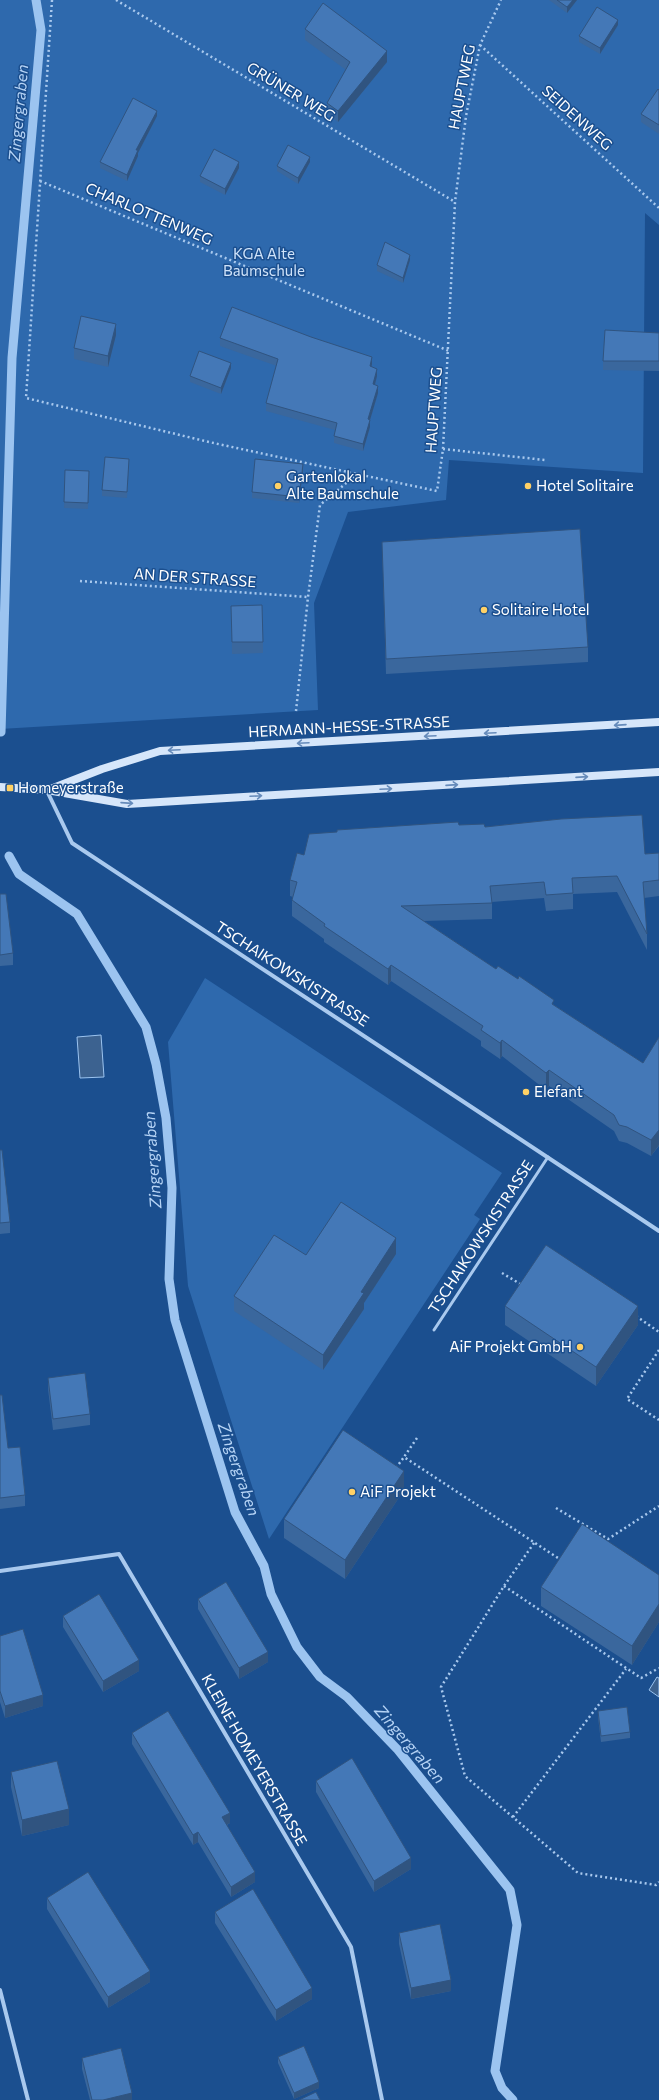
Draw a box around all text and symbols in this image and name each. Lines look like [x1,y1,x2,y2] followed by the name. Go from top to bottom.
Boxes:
[444,43,478,131] street label: HAUPTWEG
[244,58,339,125] street label: GRÜNER WEG
[4,63,31,163] water label: Zingergraben
[539,81,617,154] street label: SEIDENWEG
[83,178,216,248] street label: CHARLOTTENWEG
[223,244,305,279] park label: KGA Alte Baumschule
[421,366,445,454] street label: HAUPTWEG
[286,467,399,502] place label: Gartenlokal Alte Baumschule
[536,476,634,494] place label: Hotel Solitaire
[273,481,283,491] marker: Gartenlokal Alte Baumschule
[523,481,533,491] marker: Hotel Solitaire
[133,564,257,590] street label: AN DER STRASSE
[492,600,590,618] place label: Solitaire Hotel
[479,605,489,615] marker: Solitaire Hotel
[248,712,450,740] street label: HERMANN-HESSE-STRASSE
[614,721,627,728] one-way arrow
[484,729,497,736] one-way arrow
[424,733,437,740] one-way arrow
[297,740,310,747] one-way arrow
[168,747,181,754] one-way arrow
[575,773,588,780] one-way arrow
[18,778,124,796] place label: Homeyerstraße
[445,781,458,788] one-way arrow
[5,783,15,793] marker: Homeyerstraße
[379,785,392,792] one-way arrow
[249,793,262,800] one-way arrow
[120,800,133,807] one-way arrow
[213,917,373,1030] street label: TSCHAIKOWSKISTRASSE
[534,1082,583,1100] place label: Elefant
[521,1087,531,1097] marker: Elefant
[139,1111,164,1210] water label: Zingergraben
[424,1156,537,1316] street label: TSCHAIKOWSKISTRASSE
[449,1337,572,1355] place label: AiF Projekt GmbH
[575,1342,585,1352] marker: AiF Projekt GmbH
[214,1419,264,1518] water label: Zingergraben
[360,1482,436,1500] place label: AiF Projekt
[347,1487,357,1497] marker: AiF Projekt
[198,1670,311,1849] street label: KLEINE HOMEYERSTRASSE
[370,1700,450,1787] water label: Zingergraben

